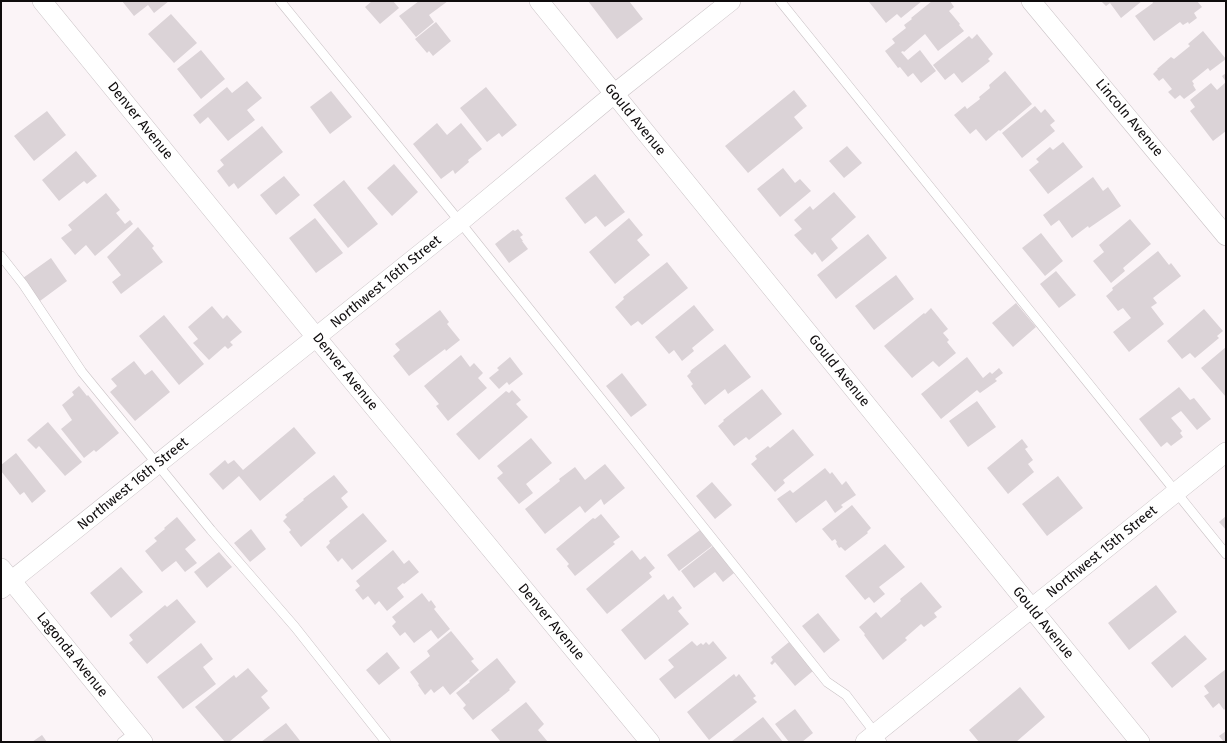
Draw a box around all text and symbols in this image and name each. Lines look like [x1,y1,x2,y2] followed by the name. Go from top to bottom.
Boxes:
[1092,76,1166,160] street label: Lincoln Avenue
[104,79,176,163] street label: Denver Avenue
[601,81,669,159] street label: Gould Avenue
[327,232,445,332] street label: Northwest 16th Street
[309,330,381,414] street label: Denver Avenue
[805,332,873,410] street label: Gould Avenue
[74,434,192,534] street label: Northwest 16th Street
[1043,502,1161,602] street label: Northwest 15th Street
[514,580,588,664] street label: Denver Avenue
[1009,584,1077,662] street label: Gould Avenue
[33,609,111,701] street label: Lagonda Avenue

